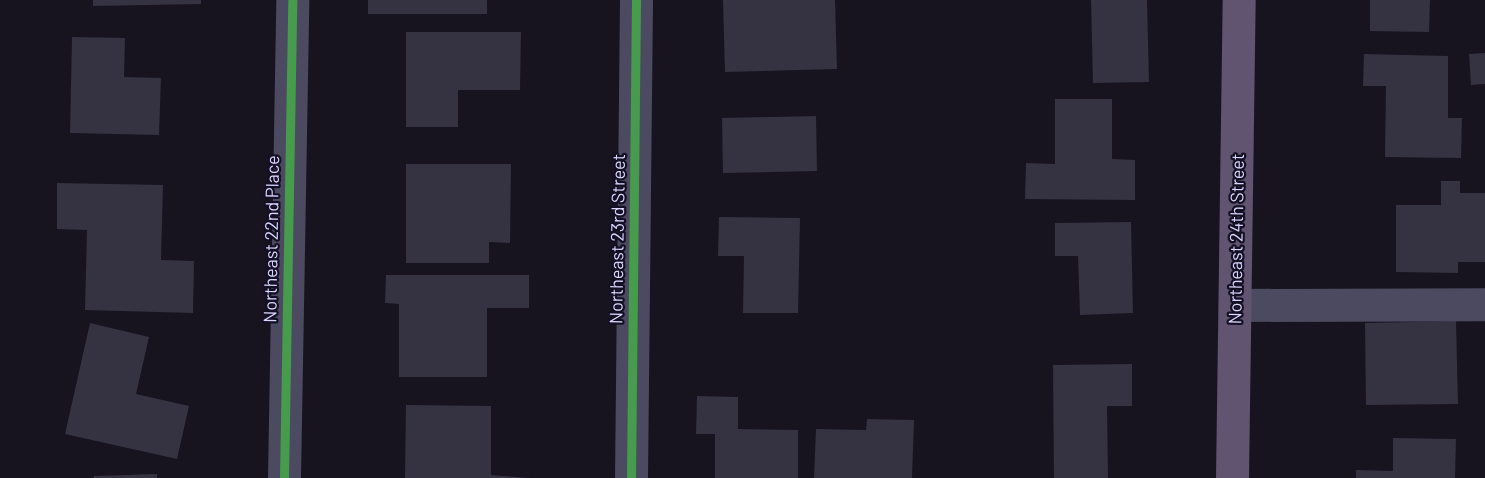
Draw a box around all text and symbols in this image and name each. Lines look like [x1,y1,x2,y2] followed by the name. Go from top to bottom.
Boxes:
[1224,153,1248,325] street label: Northeast 24th Street
[605,154,629,324] street label: Northeast 23rd Street
[259,155,283,323] street label: Northeast 22nd Place

